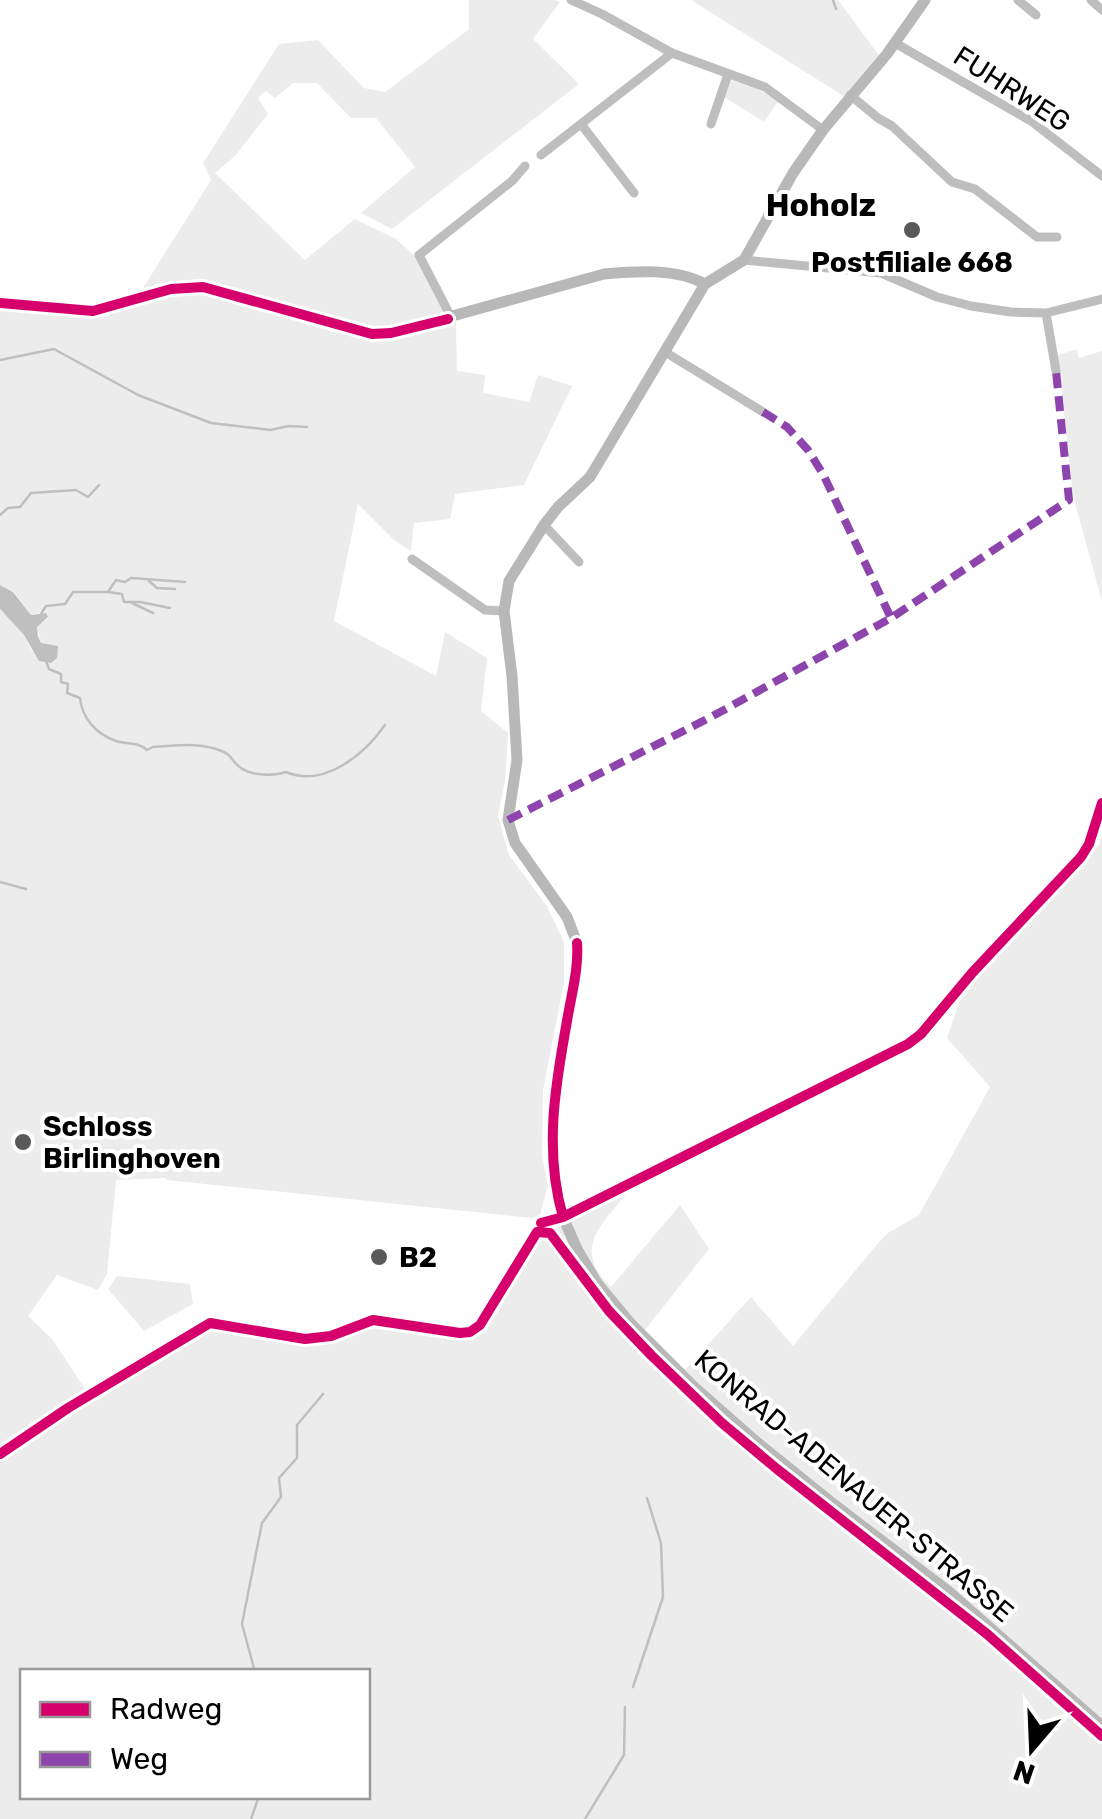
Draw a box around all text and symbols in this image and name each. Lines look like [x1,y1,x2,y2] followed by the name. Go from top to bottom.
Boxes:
[948,39,1076,139] street label: FUHRWEG
[766,186,876,224] district label: Hoholz
[901,219,923,241] marker: Postfiliale 668
[811,246,1013,279] place label: Postfiliale 668
[43,1110,221,1175] place label: Schloss Birlinghoven
[12,1131,34,1153] marker: Schloss Birlinghoven
[399,1241,437,1274] place label: B2
[368,1246,390,1268] marker: B2
[688,1343,1020,1629] street label: KONRAD-ADENAUER-STRASSE
[20,1669,370,1799] legend
[110,1691,222,1727] text: Radweg
[982,1699,1082,1799] north arrow
[110,1741,168,1777] text: Weg
[1009,1753,1039,1791] text: N

